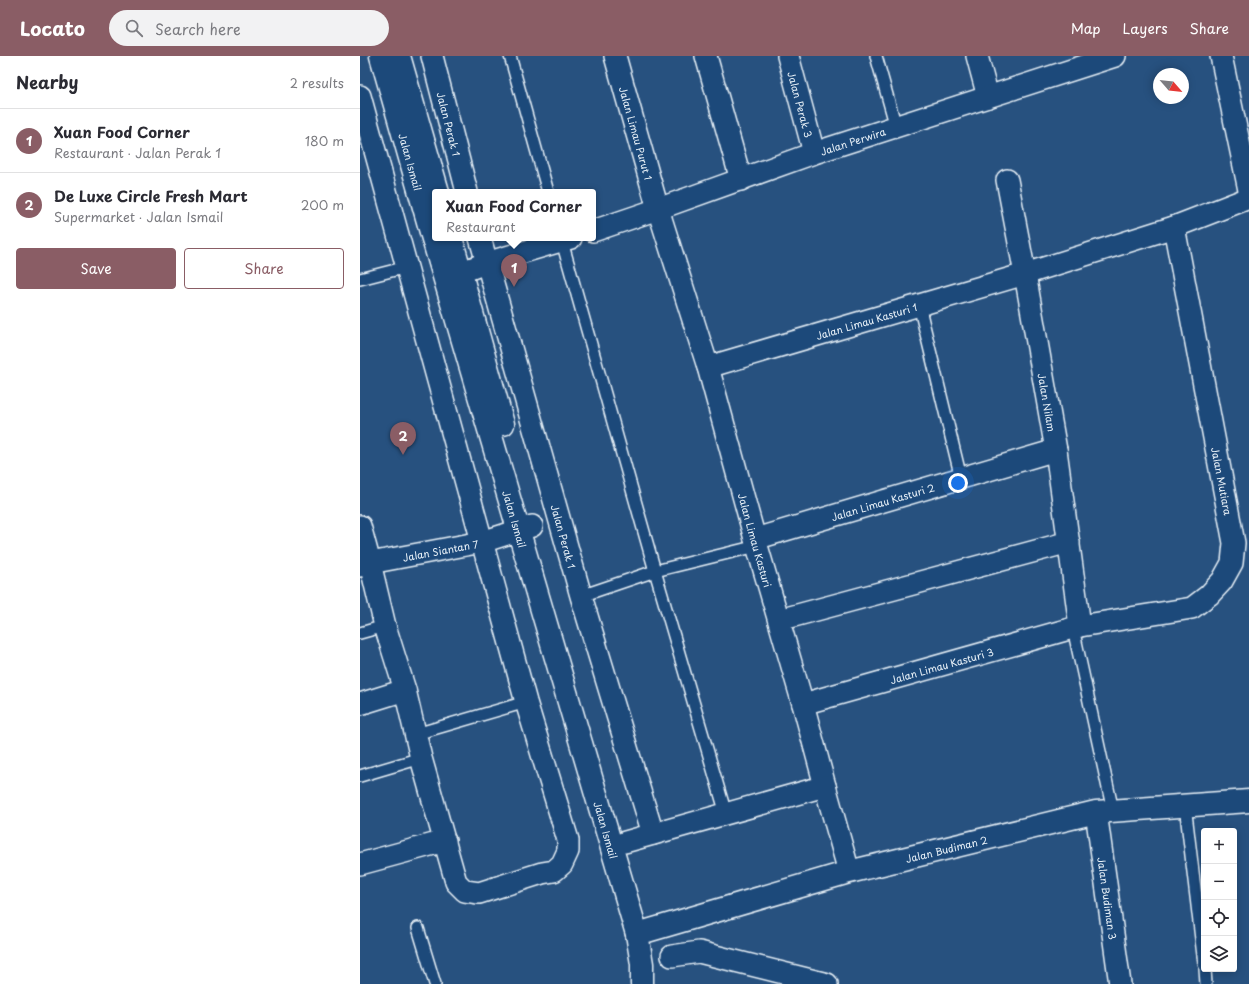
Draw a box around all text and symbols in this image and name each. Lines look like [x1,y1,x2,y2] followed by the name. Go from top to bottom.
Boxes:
[109,10,389,46] search box
[20,14,85,42] text: Locato
[123,17,145,39] icon: search
[155,17,241,40] text: Search here
[1071,18,1101,39] text: Map
[1123,18,1168,39] text: Layers
[1190,18,1229,39] text: Share
[1153,68,1189,104] north arrow
[16,69,78,95] text: Nearby
[785,70,817,139] street label: Jalan Perak 3
[290,73,344,92] text: 2 results
[616,85,657,181] street label: Jalan Limau Purut 1
[434,90,465,157] street label: Jalan Perak 1
[54,120,190,143] text: Xuan Food Corner
[818,123,888,158] street label: Jalan Perwira
[26,131,32,150] text: 1
[305,131,344,150] text: 180 m
[396,131,426,192] street label: Jalan Ismail
[54,143,221,162] text: Restaurant · Jalan Perak 1
[54,184,248,207] text: De Luxe Circle Fresh Mart
[432,189,596,241] popup
[446,194,582,217] text: Xuan Food Corner
[24,195,34,214] text: 2
[301,195,344,214] text: 200 m
[54,207,223,226] text: Supermarket · Jalan Ismail
[446,217,516,236] text: Restaurant
[16,248,176,289] button: Save
[184,248,344,289] button: Share
[501,254,527,287] pin: 1
[814,299,919,343] street label: Jalan Limau Kasturi 1
[1035,372,1060,433] street label: Jalan Nilam
[390,422,416,455] pin: 2
[1208,446,1236,517] street label: Jalan Mutiara
[948,473,968,493] your location
[829,479,936,524] street label: Jalan Limau Kasturi 2
[500,489,531,549] street label: Jalan Ismail
[735,491,776,589] street label: Jalan Limau Kasturi
[548,503,580,570] street label: Jalan Perak 1
[401,535,480,564] street label: Jalan Siantan 7
[888,643,995,687] street label: Jalan Limau Kasturi 3
[591,799,622,860] street label: Jalan Ismail
[1201,828,1237,972] map controls
[1201,828,1237,864] button: +
[904,831,989,866] street label: Jalan Budiman 2
[1095,856,1121,940] street label: Jalan Budiman 3
[1201,864,1237,900] button: −
[1201,900,1237,936] button: locate
[1201,936,1237,972] button: layers

